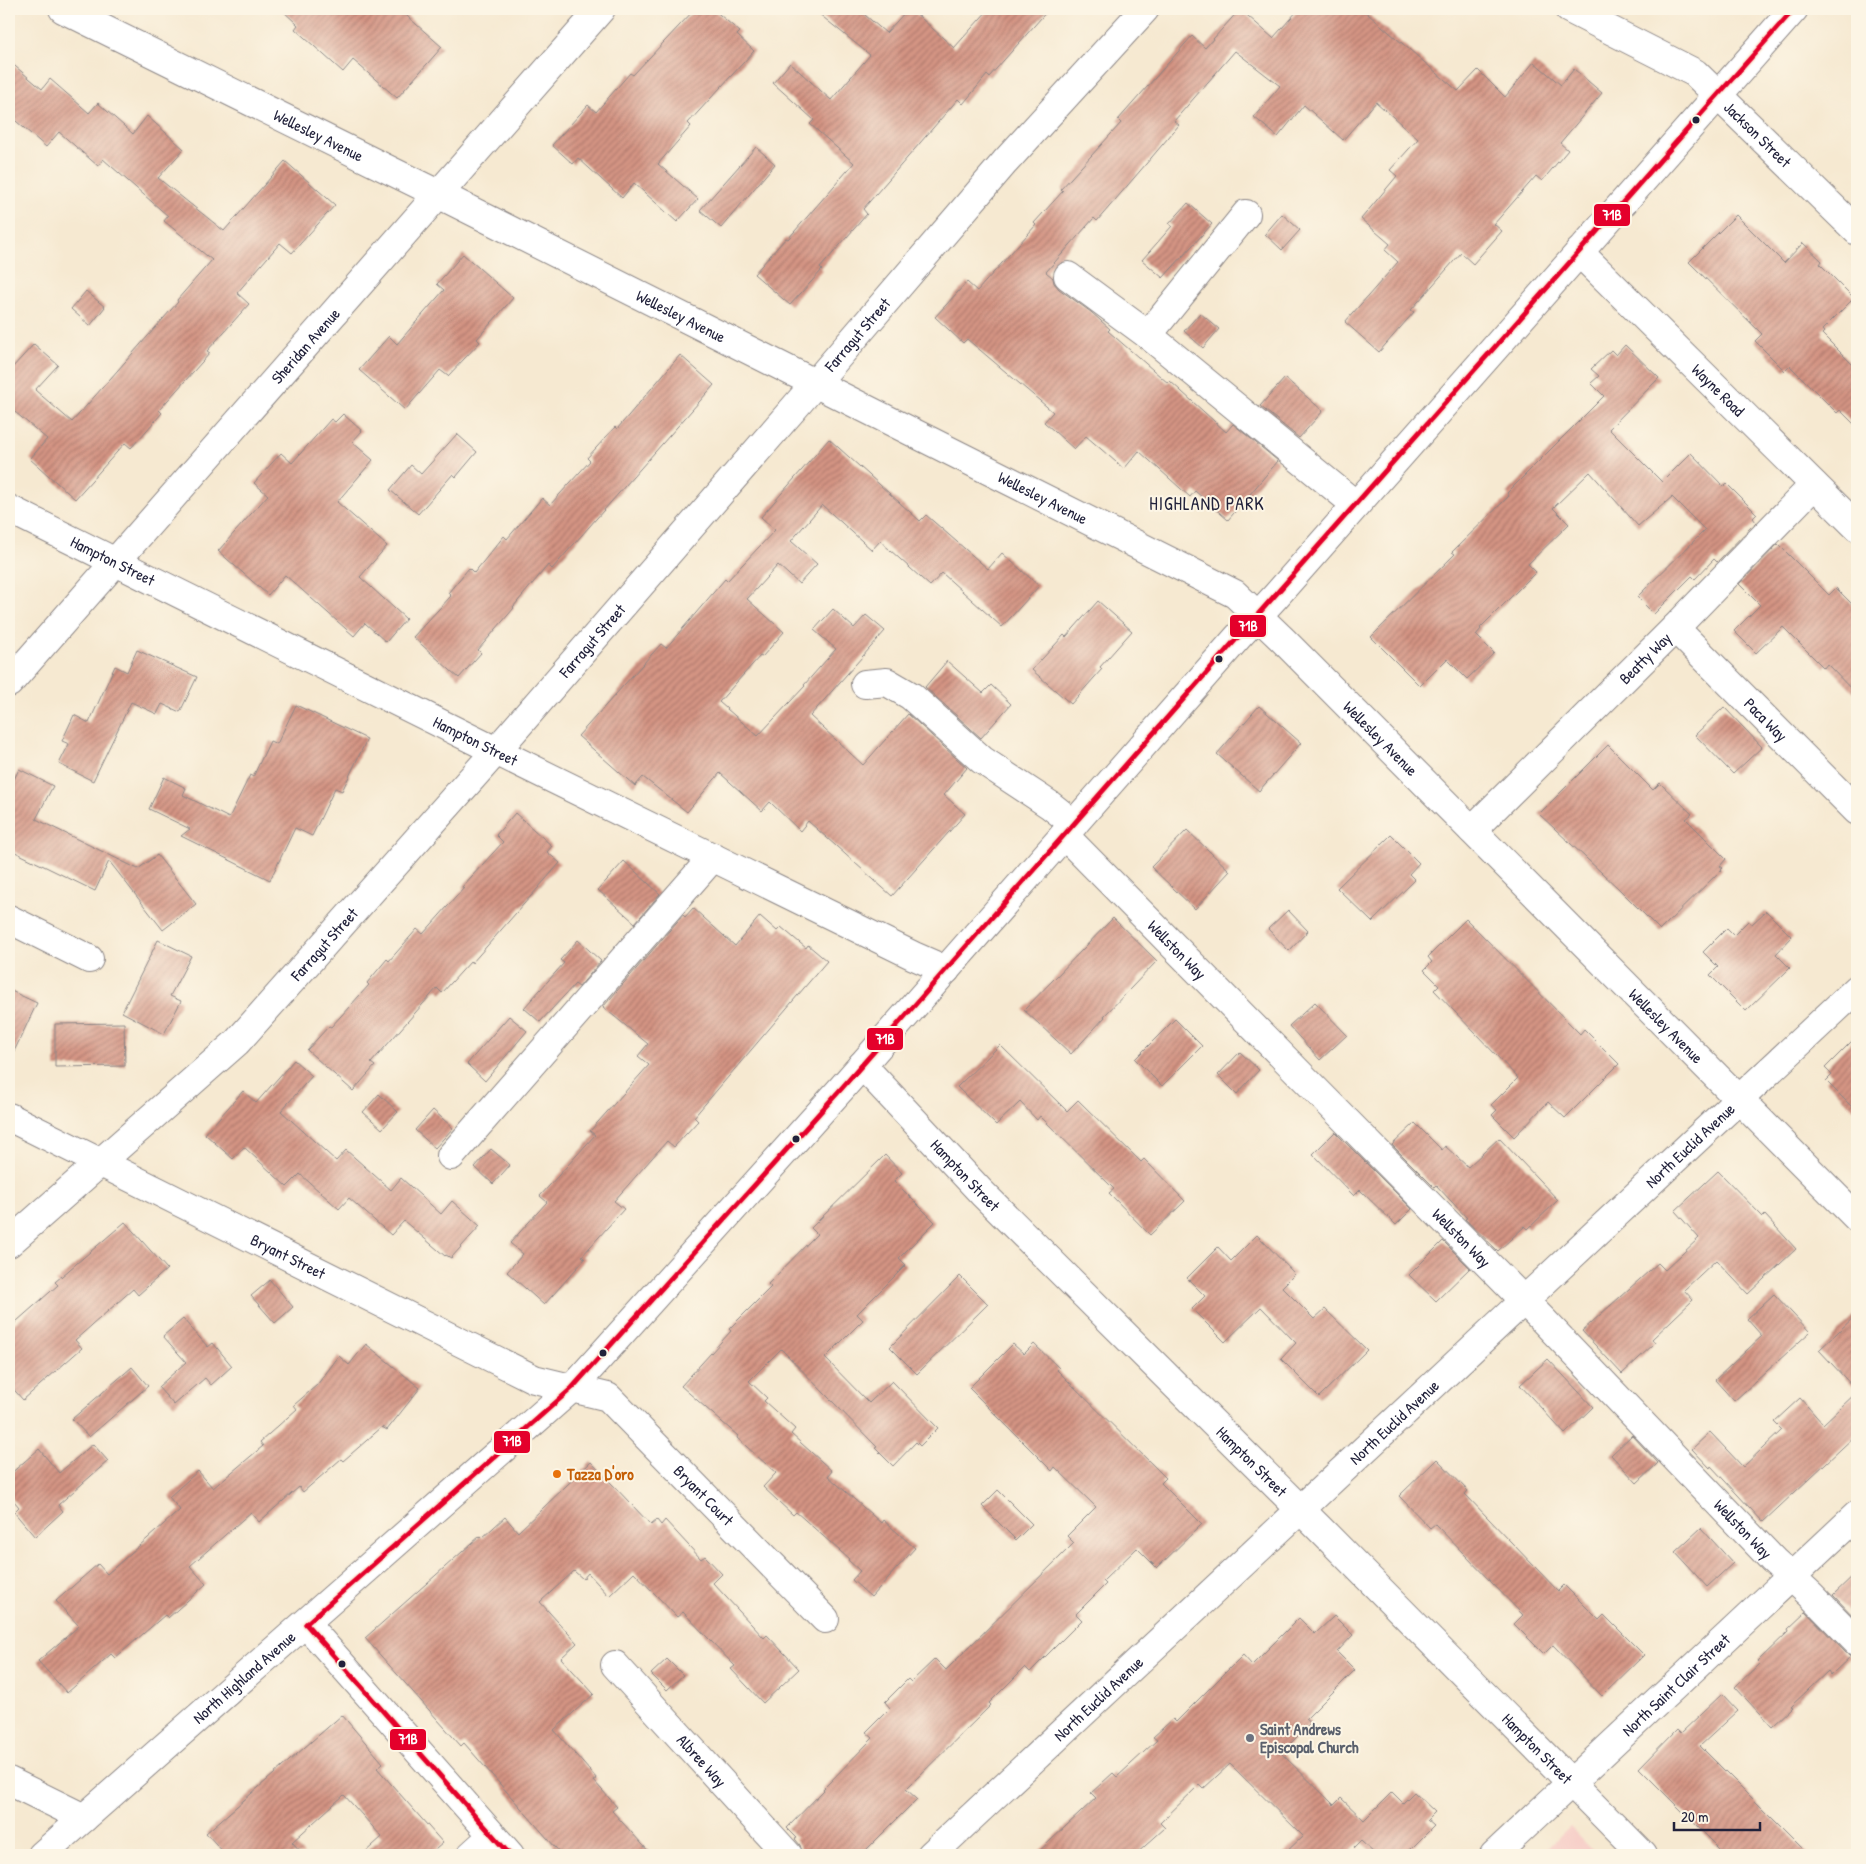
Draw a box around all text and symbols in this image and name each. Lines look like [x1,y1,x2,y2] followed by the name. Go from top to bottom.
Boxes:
[1719,96,1797,172] street label: Jackson Street
[270,104,368,167] street label: Wellesley Avenue
[1691,115,1701,125] unlabelled marker
[1593,203,1631,227] line badge: 71B
[1601,205,1622,224] text: 71B
[633,284,730,348] street label: Wellesley Avenue
[819,292,896,377] street label: Farragut Street
[266,302,345,388] street label: Sheridan Avenue
[1687,359,1750,421] street label: Wayne Road
[994,466,1092,530] street label: Wellesley Avenue
[1149,491,1265,516] district label: HIGHLAND PARK
[67,530,159,591] street label: Hampton Street
[553,599,631,683] street label: Farragut Street
[1229,614,1267,638] line badge: 71B
[1237,616,1258,635] text: 71B
[1614,627,1676,689] street label: Beatty Way
[1214,654,1224,664] unlabelled marker
[1739,693,1793,746] street label: Paca Way
[1339,696,1423,781] street label: Wellesley Avenue
[430,711,522,771] street label: Hampton Street
[285,902,363,986] street label: Farragut Street
[1143,915,1212,984] street label: Wellston Way
[1624,983,1709,1068] street label: Wellesley Avenue
[866,1027,904,1051] line badge: 71B
[874,1029,895,1048] text: 71B
[1640,1098,1740,1193] street label: North Euclid Avenue
[791,1134,801,1144] unlabelled marker
[926,1134,1005,1216] street label: Hampton Street
[1428,1203,1496,1272] street label: Wellston Way
[247,1228,330,1284] street label: Bryant Street
[598,1348,608,1358] unlabelled marker
[1344,1374,1444,1469] street label: North Euclid Avenue
[1212,1421,1293,1502] street label: Hampton Street
[493,1430,531,1454] line badge: 71B
[501,1431,522,1450] text: 71B
[669,1460,739,1531] street label: Bryant Court
[566,1463,634,1485] place label: Tazza D'oro
[551,1468,563,1480] marker: Tazza D'oro
[1709,1494,1777,1564] street label: Wellston Way
[188,1625,300,1729] street label: North Highland Avenue
[1617,1628,1735,1741] street label: North Saint Clair Street
[1049,1651,1148,1746] street label: North Euclid Avenue
[337,1659,347,1669] unlabelled marker
[1497,1708,1578,1789] street label: Hampton Street
[1260,1718,1359,1759] place label: Saint Andrews Episcopal Church
[389,1728,427,1751] line badge: 71B
[397,1729,418,1748] text: 71B
[672,1729,732,1792] street label: Albree Way
[1244,1732,1256,1744] marker: Saint Andrews Episcopal Church
[1674,1799,1760,1831] scale bar
[1681,1806,1708,1827] text: 20 m

